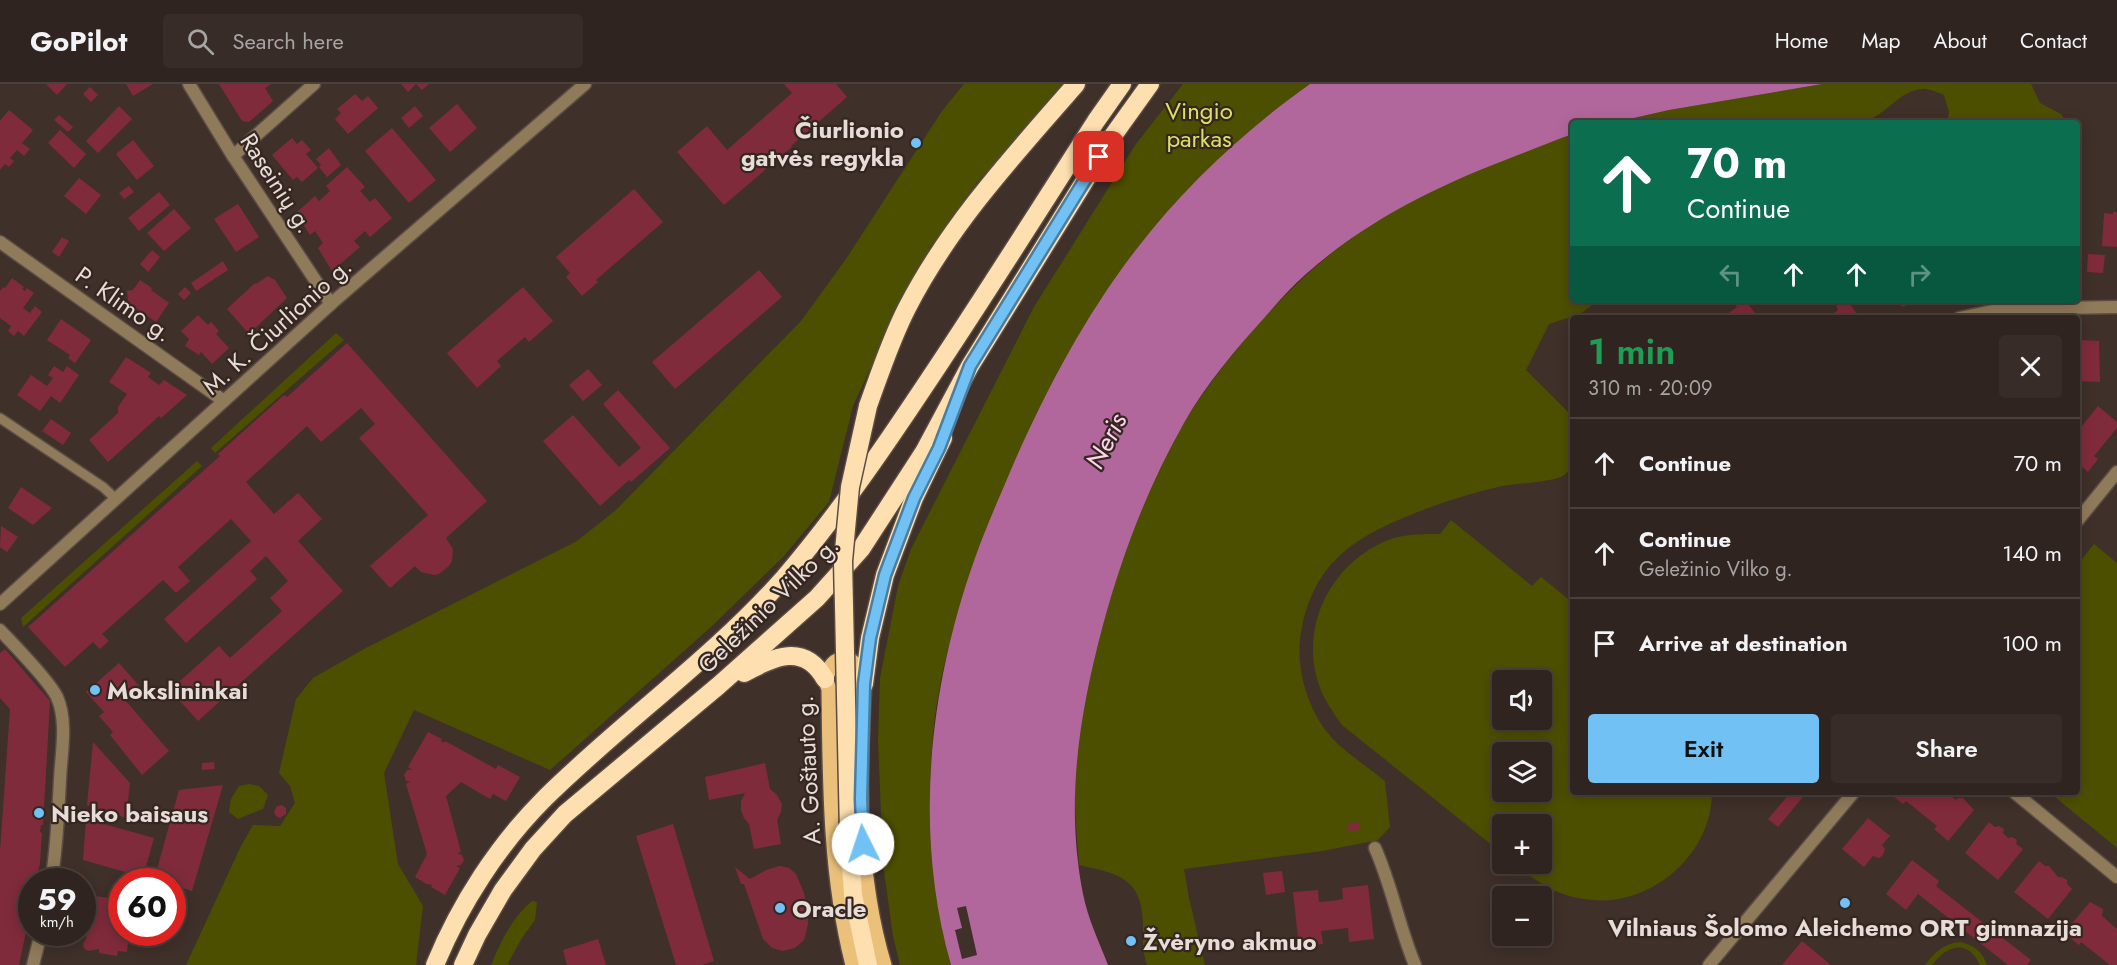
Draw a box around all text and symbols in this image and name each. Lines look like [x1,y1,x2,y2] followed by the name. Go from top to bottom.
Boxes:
[163,14,583,68] search box
[30,21,127,62] text: GoPilot
[184,25,217,58] icon: search
[232,25,344,57] text: Search here
[1775,26,1828,56] text: Home
[1861,26,1901,56] text: Map
[1934,26,1987,56] text: About
[2020,26,2087,56] text: Contact
[1165,93,1233,156] park label: Vingio parkas
[741,112,904,175] place label: Čiurlionio gatvės regykla
[232,126,322,240] street label: Raseinių g.
[1073,131,1124,182] pin
[1687,133,1787,194] text: 70 m
[909,136,923,150] marker: Čiurlionio gatvės regykla
[1082,140,1115,173] icon: arrive
[1588,144,1666,222] icon: ahead
[1687,189,1790,228] text: Continue
[195,249,359,403] street label: M. K. Čiurlionio g.
[68,258,180,350] street label: P. Klimo g.
[1714,258,1747,291] icon: left
[1777,258,1810,291] icon: ahead
[1840,258,1873,291] icon: ahead
[1903,258,1936,291] icon: right
[1588,325,1675,377] text: 1 min
[1999,335,2062,398] button: close
[1588,374,1712,403] text: 310 m · 20:09
[1076,406,1136,475] water label: Neris
[1588,447,1621,480] icon: ahead
[1639,447,1731,479] text: Continue
[2013,447,2062,479] text: 70 m
[1639,523,1731,555] text: Continue
[690,528,846,682] street label: Geležinio Vilko g.
[1588,537,1621,570] icon: ahead
[2002,537,2062,569] text: 140 m
[1639,555,1793,584] text: Geležinio Vilko g.
[1588,627,1621,660] icon: arrive
[1639,627,1848,659] text: Arrive at destination
[2002,627,2062,659] text: 100 m
[1492,670,1552,946] map controls
[1492,670,1552,730] button: sound
[107,673,248,708] place label: Mokslininkai
[88,683,102,697] marker: Mokslininkai
[787,695,829,845] street label: A. Goštauto g.
[1588,714,1819,783] button: Exit
[1831,714,2062,783] button: Share
[1492,742,1552,802] button: layers
[51,796,208,831] place label: Nieko baisaus
[32,806,46,820] marker: Nieko baisaus
[831,812,895,876] position arrow
[1492,814,1552,874] button: +
[108,868,186,946] speed limit sign: 60
[37,878,77,921] text: 59
[1492,886,1552,946] button: −
[792,891,867,926] place label: Oracle
[1838,896,1852,910] marker: Vilniaus Šolomo Aleichemo ORT gimnazija
[773,901,787,915] marker: Oracle
[1607,910,2082,945] place label: Vilniaus Šolomo Aleichemo ORT gimnazija
[40,911,74,933] text: km/h
[1143,924,1317,959] place label: Žvėryno akmuo
[1124,934,1138,948] marker: Žvėryno akmuo

